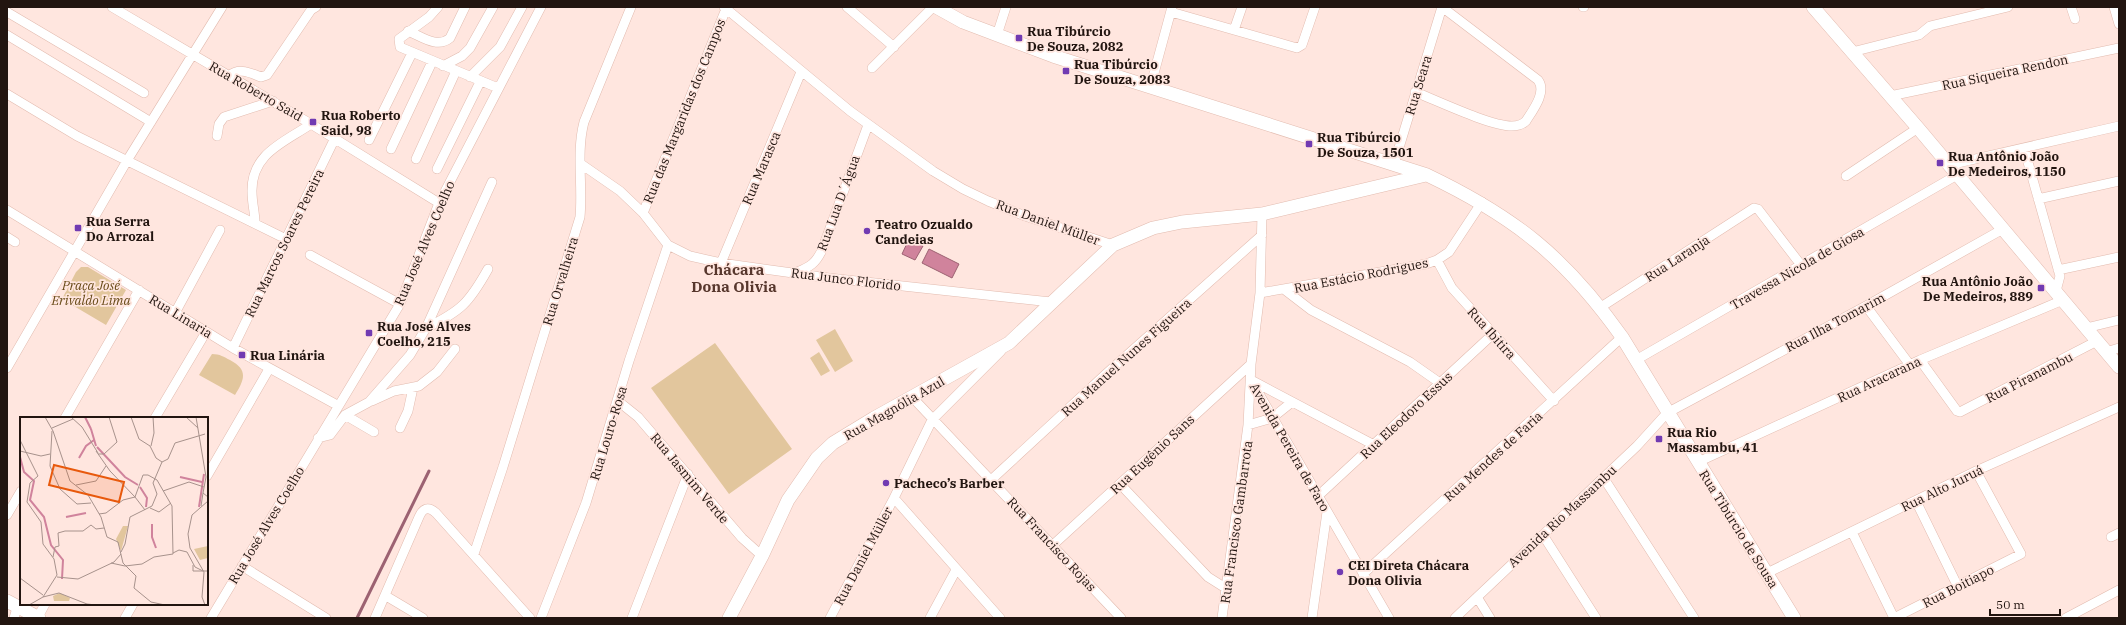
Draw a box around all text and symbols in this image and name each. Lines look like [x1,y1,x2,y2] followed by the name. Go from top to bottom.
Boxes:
[640,16,729,206] street label: Rua das Margaridas dos Campos
[1027,23,1123,55] place label: Rua Tibúrcio De Souza, 2082
[1014,33,1024,43] marker: Rua Tibúrcio De Souza, 2082
[1940,51,2070,94] street label: Rua Siqueira Rendon
[1401,53,1436,117] street label: Rua Seara
[1074,56,1171,88] place label: Rua Tibúrcio De Souza, 2083
[206,58,306,125] street label: Rua Roberto Said
[1061,66,1071,76] marker: Rua Tibúrcio De Souza, 2083
[321,107,401,139] place label: Rua Roberto Said, 98
[308,117,318,127] marker: Rua Roberto Said, 98
[738,129,785,208] street label: Rua Marasca
[1317,129,1414,161] place label: Rua Tibúrcio De Souza, 1501
[1304,139,1314,149] marker: Rua Tibúrcio De Souza, 1501
[1948,148,2066,180] place label: Rua Antônio João De Medeiros, 1150
[813,153,864,253] street label: Rua Lua D´Água
[1935,158,1945,168] marker: Rua Antônio João De Medeiros, 1150
[241,166,328,320] street label: Rua Marcos Soares Pereira
[390,178,459,308] street label: Rua José Alves Coelho
[994,196,1102,249] street label: Rua Daniel Müller
[86,213,154,245] place label: Rua Serra Do Arrozal
[875,216,973,248] place label: Teatro Ozualdo Candeias
[73,223,83,233] marker: Rua Serra Do Arrozal
[1727,223,1867,314] street label: Travessa Nicola de Giosa
[862,226,872,236] marker: Teatro Ozualdo Candeias
[1642,231,1713,286] street label: Rua Laranja
[539,235,582,328] street label: Rua Orvalheira
[1293,254,1430,297] street label: Rua Estácio Rodrigues
[691,260,777,296] district label: Chácara Dona Olivia
[790,264,902,295] street label: Rua Junco Florido
[1922,273,2033,305] place label: Rua Antônio João De Medeiros, 889
[50,277,131,309] park label: Praça José Erivaldo Lima
[2036,283,2046,293] marker: Rua Antônio João De Medeiros, 889
[1782,289,1888,356] street label: Rua Ilha Tomarim
[146,291,216,342] street label: Rua Linaria
[1058,294,1195,420] street label: Rua Manuel Nunes Figueira
[1464,304,1520,363] street label: Rua Ibitira
[377,318,471,350] place label: Rua José Alves Coelho, 215
[364,328,374,338] marker: Rua José Alves Coelho, 215
[250,347,325,364] place label: Rua Linária
[1983,348,2076,407] street label: Rua Piranambu
[237,350,247,360] marker: Rua Linária
[1835,353,1924,406] street label: Rua Aracarana
[1357,368,1456,463] street label: Rua Eleodoro Essus
[841,373,948,444] street label: Rua Magnólia Azul
[1246,380,1333,515] street label: Avenida Pereira de Faro
[586,384,631,482] street label: Rua Louro-Rosa
[1440,407,1546,505] street label: Rua Mendes de Faria
[1107,411,1198,498] street label: Rua Eugênio Sans
[20,417,208,605] inset map
[1667,424,1758,456] place label: Rua Rio Massambu, 41
[647,429,733,527] street label: Rua Jasmim Verde
[1654,434,1664,444] marker: Rua Rio Massambu, 41
[1217,439,1256,605] street label: Rua Francisco Gambarrota
[1898,461,1986,516] street label: Rua Alto Juruá
[1504,462,1620,571] street label: Avenida Rio Massambu
[225,463,308,587] street label: Rua José Alves Coelho
[1695,467,1782,592] street label: Rua Tibúrcio de Sousa
[894,475,1005,492] place label: Pacheco’s Barber
[881,478,891,488] marker: Pacheco’s Barber
[1003,494,1100,595] street label: Rua Francisco Rojas
[830,504,897,608] street label: Rua Daniel Müller
[1348,557,1470,589] place label: CEI Direta Chácara Dona Olivia
[1920,561,1997,612] street label: Rua Boitiapo
[1335,567,1345,577] marker: CEI Direta Chácara Dona Olivia
[1990,591,2060,617] scale bar
[1996,597,2025,612] text: 50 m

